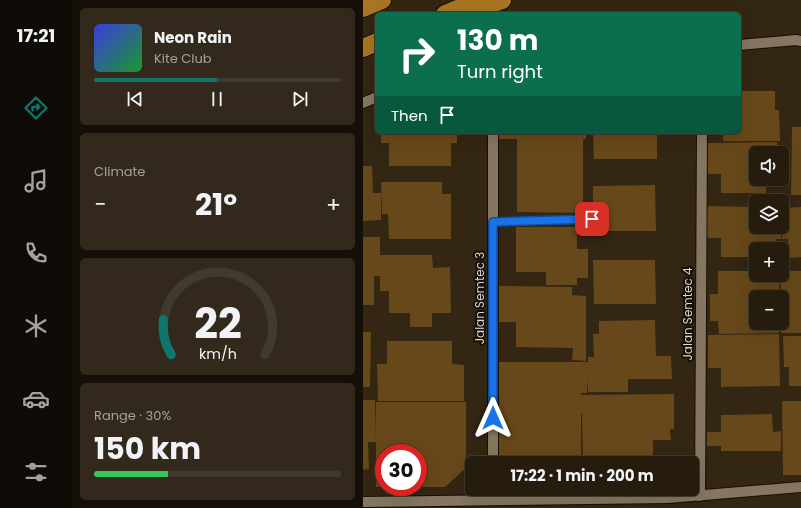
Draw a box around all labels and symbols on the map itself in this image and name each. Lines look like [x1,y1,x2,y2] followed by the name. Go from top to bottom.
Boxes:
[575,202,609,236] pin
[471,252,488,344] street label: Jalan Semtec 3
[679,267,696,361] street label: Jalan Semtec 4
[472,397,514,439] position arrow
[375,444,427,496] speed limit sign: 30

